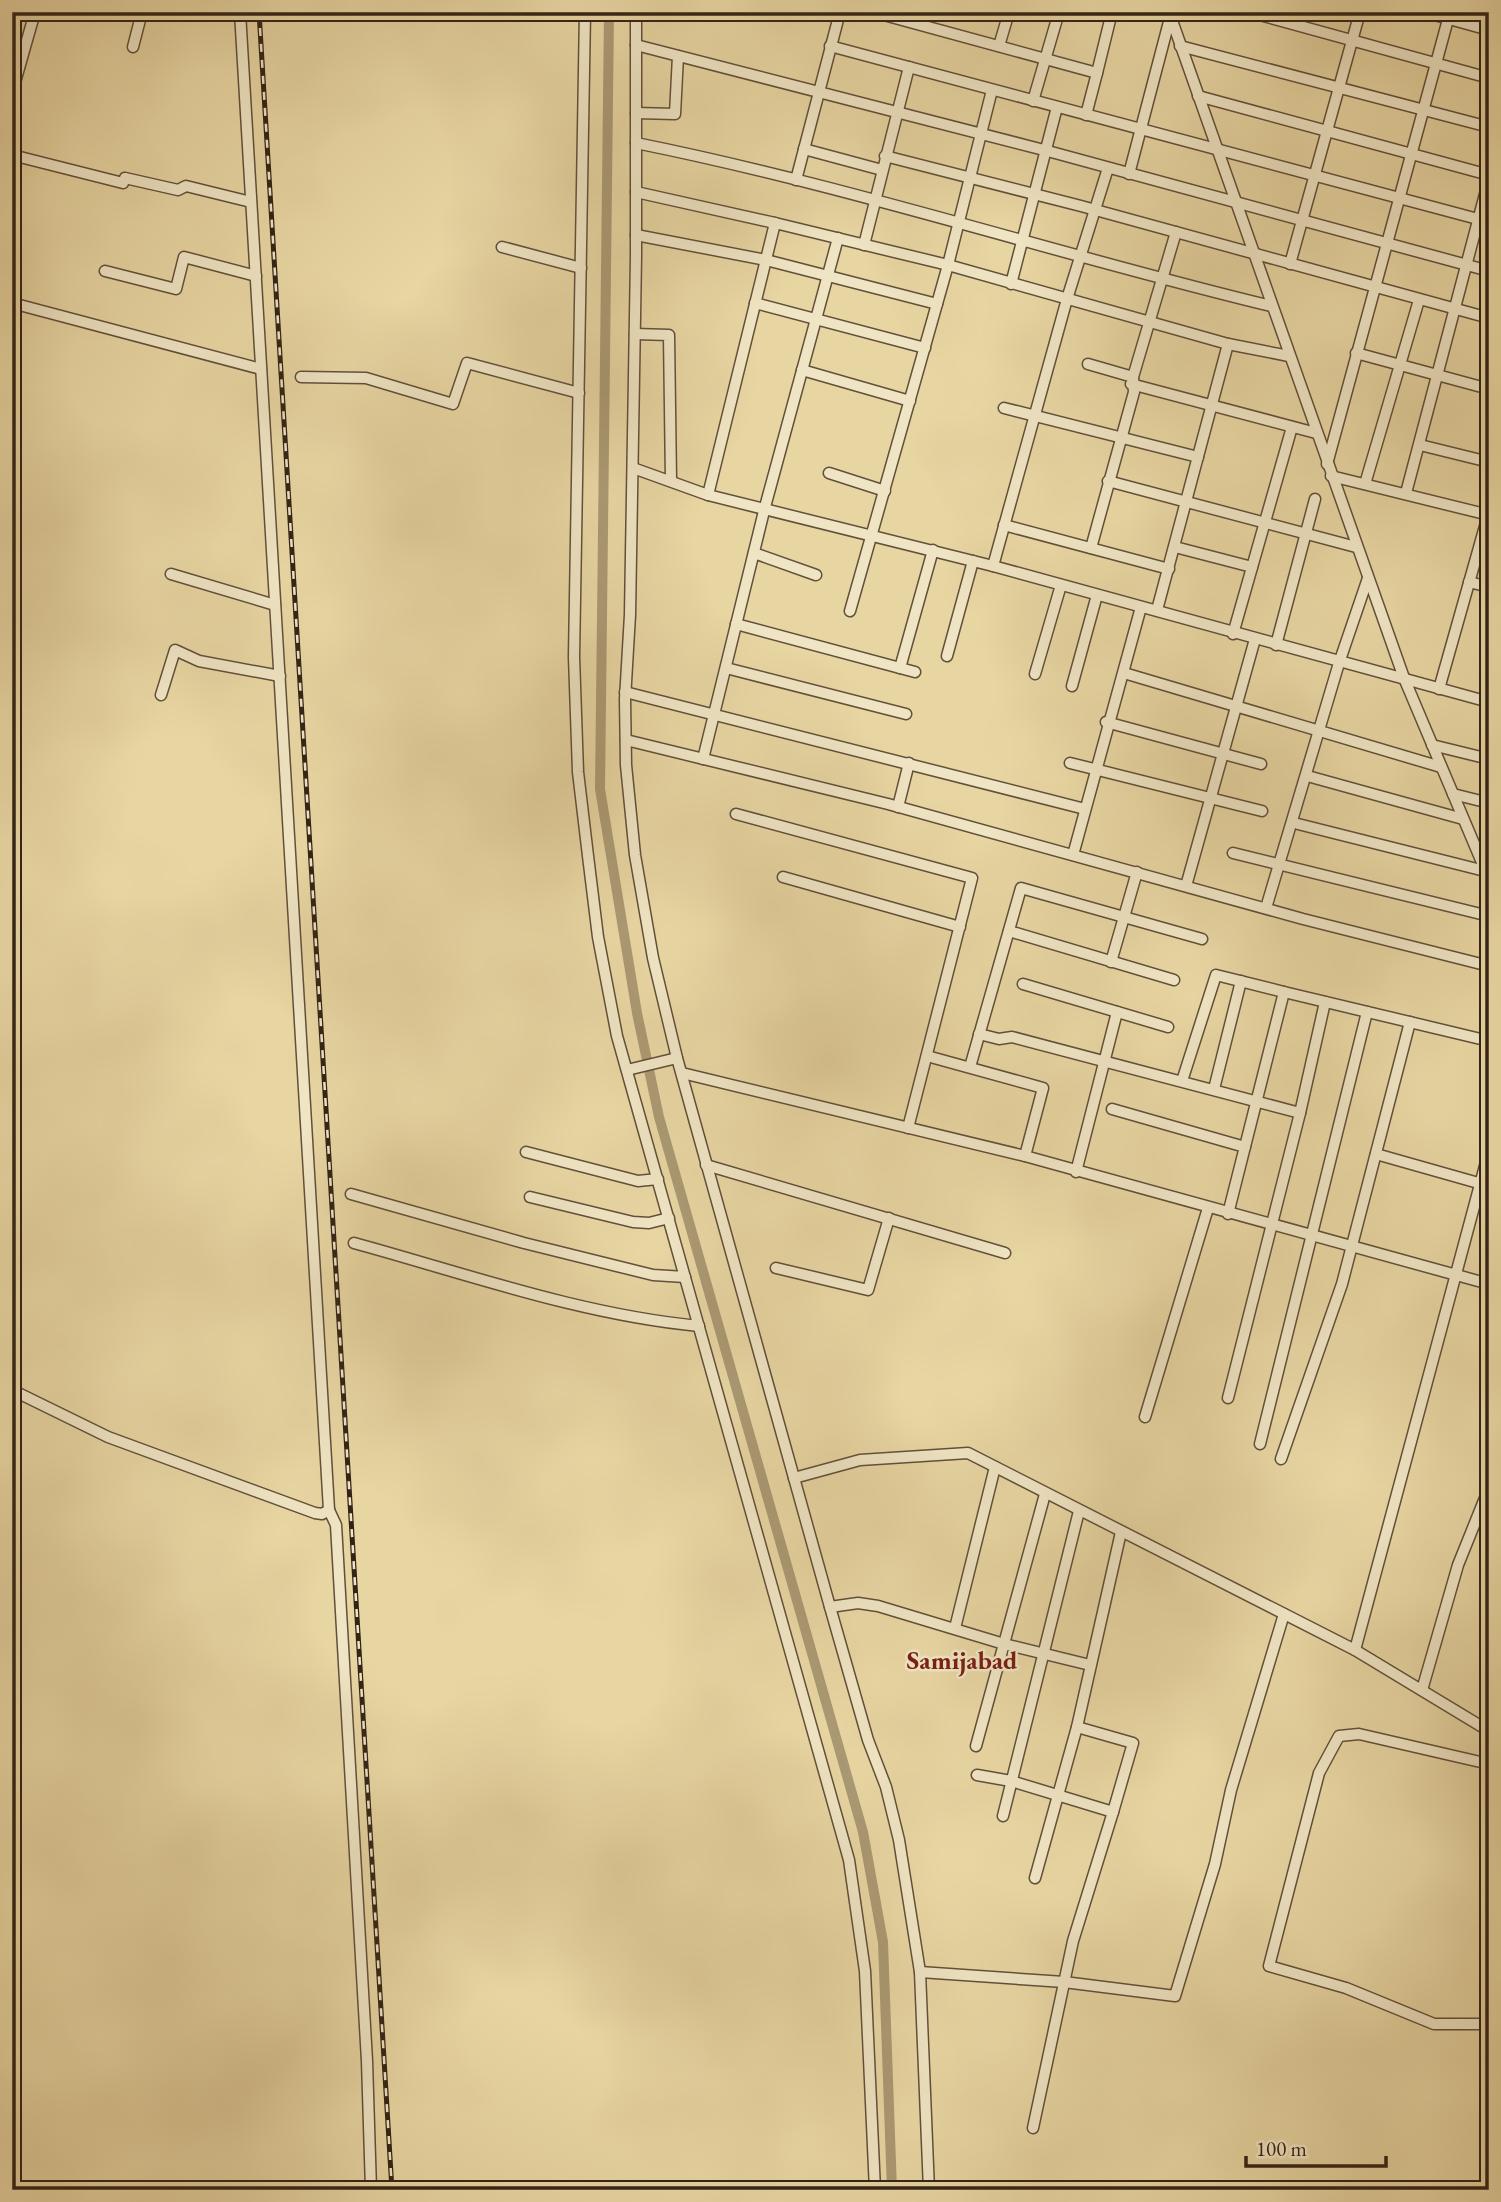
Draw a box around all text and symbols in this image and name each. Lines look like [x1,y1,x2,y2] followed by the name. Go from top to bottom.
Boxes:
[907,1643,1018,1677] district label: Samijabad
[1246,2125,1386,2169] scale bar
[1256,2135,1307,2162] text: 100 m

